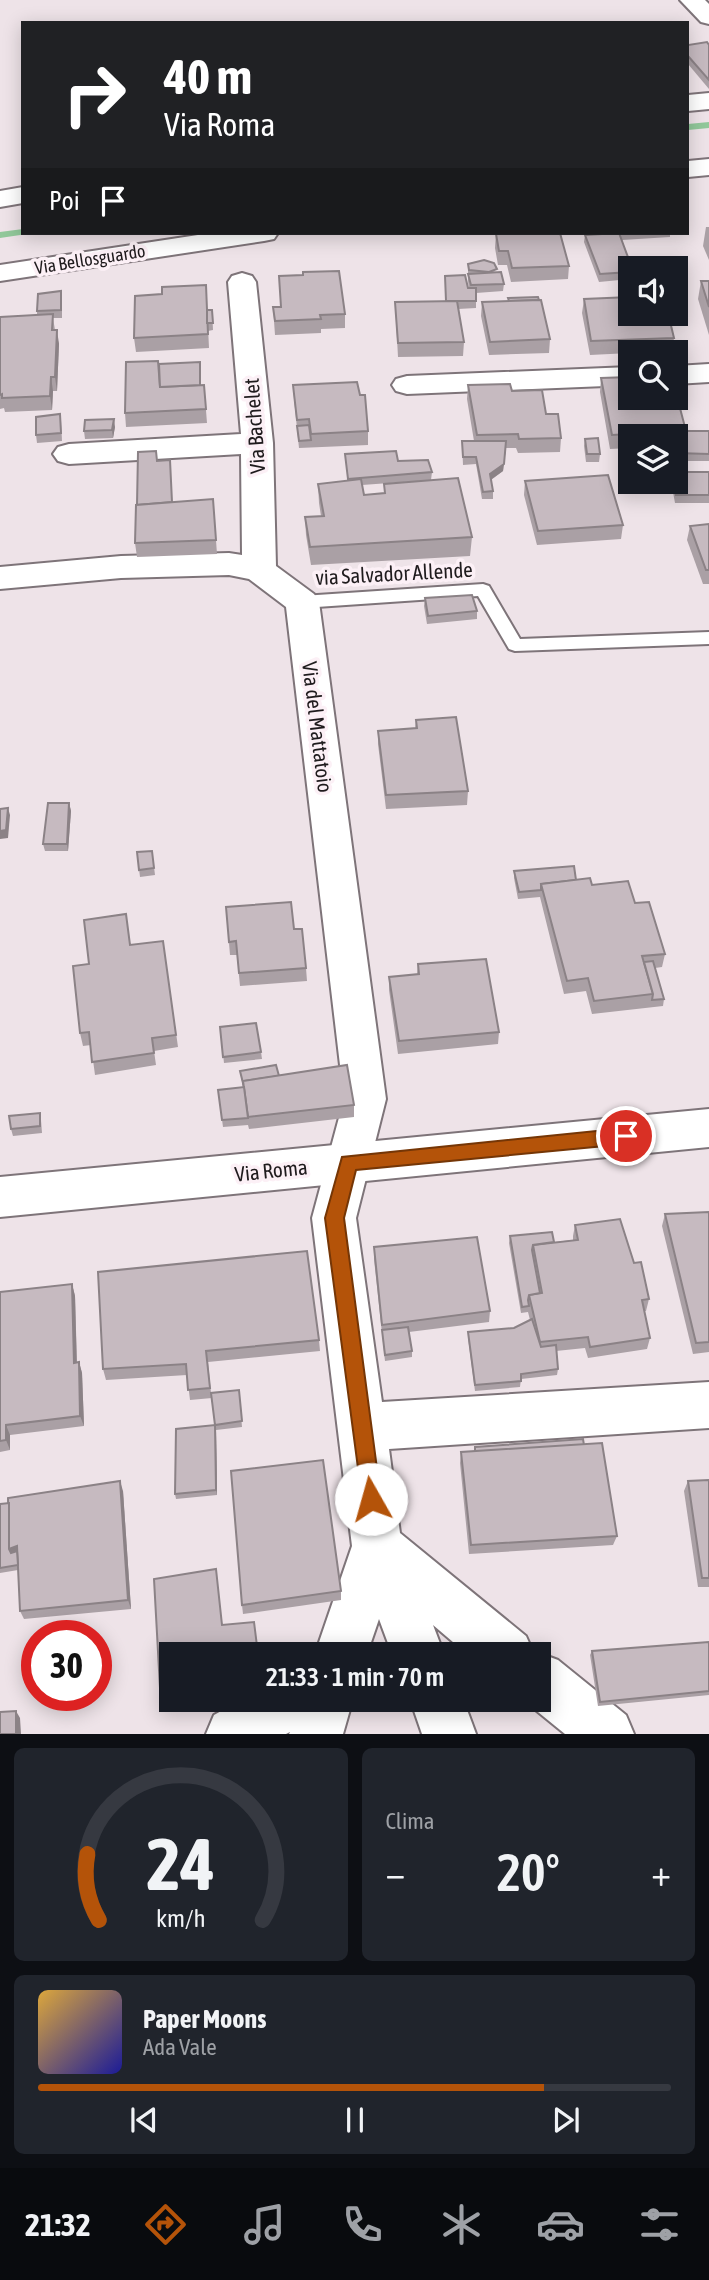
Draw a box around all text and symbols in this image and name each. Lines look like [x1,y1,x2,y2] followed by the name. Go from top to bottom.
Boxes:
[164,48,252,104] text: 40 m
[49,49,140,140] icon: right
[164,106,275,143] text: Via Roma
[94,182,132,220] icon: arrive
[49,186,80,216] text: Poi
[33,240,147,278] street label: Via Bellosguardo
[618,256,688,494] map controls
[618,256,688,326] button: sound
[618,340,688,410] button: search
[239,377,269,475] street label: Via Bachelet
[618,424,688,494] button: layers
[315,557,473,589] street label: via Salvador Allende
[298,660,338,794] street label: Via del Mattatoio
[596,1106,656,1166] pin
[607,1117,645,1155] icon: arrive
[233,1154,309,1186] street label: Via Roma
[334,1462,408,1536] position arrow
[21,1620,112,1711] speed limit sign: 30
[266,1662,444,1692] text: 21:33 · 1 min · 70 m
[386,1808,435,1834] text: Clima
[147,1823,215,1906] text: 24
[497,1842,560,1902] text: 20°
[386,1851,405,1894] text: −
[651,1851,671,1894] text: +
[156,1904,206,1932] text: km/h
[143,2004,266,2034] text: Paper Moons
[143,2034,217,2060] text: Ada Vale
[125,2101,163,2139] icon: previous
[336,2101,374,2139] icon: pause
[547,2101,585,2139] icon: next
[141,2200,190,2249] icon: directions
[240,2200,289,2249] icon: music
[338,2200,387,2249] icon: phone
[437,2200,486,2249] icon: climate
[536,2200,585,2249] icon: car
[635,2200,684,2249] icon: filters
[25,2206,91,2243] text: 21:32

